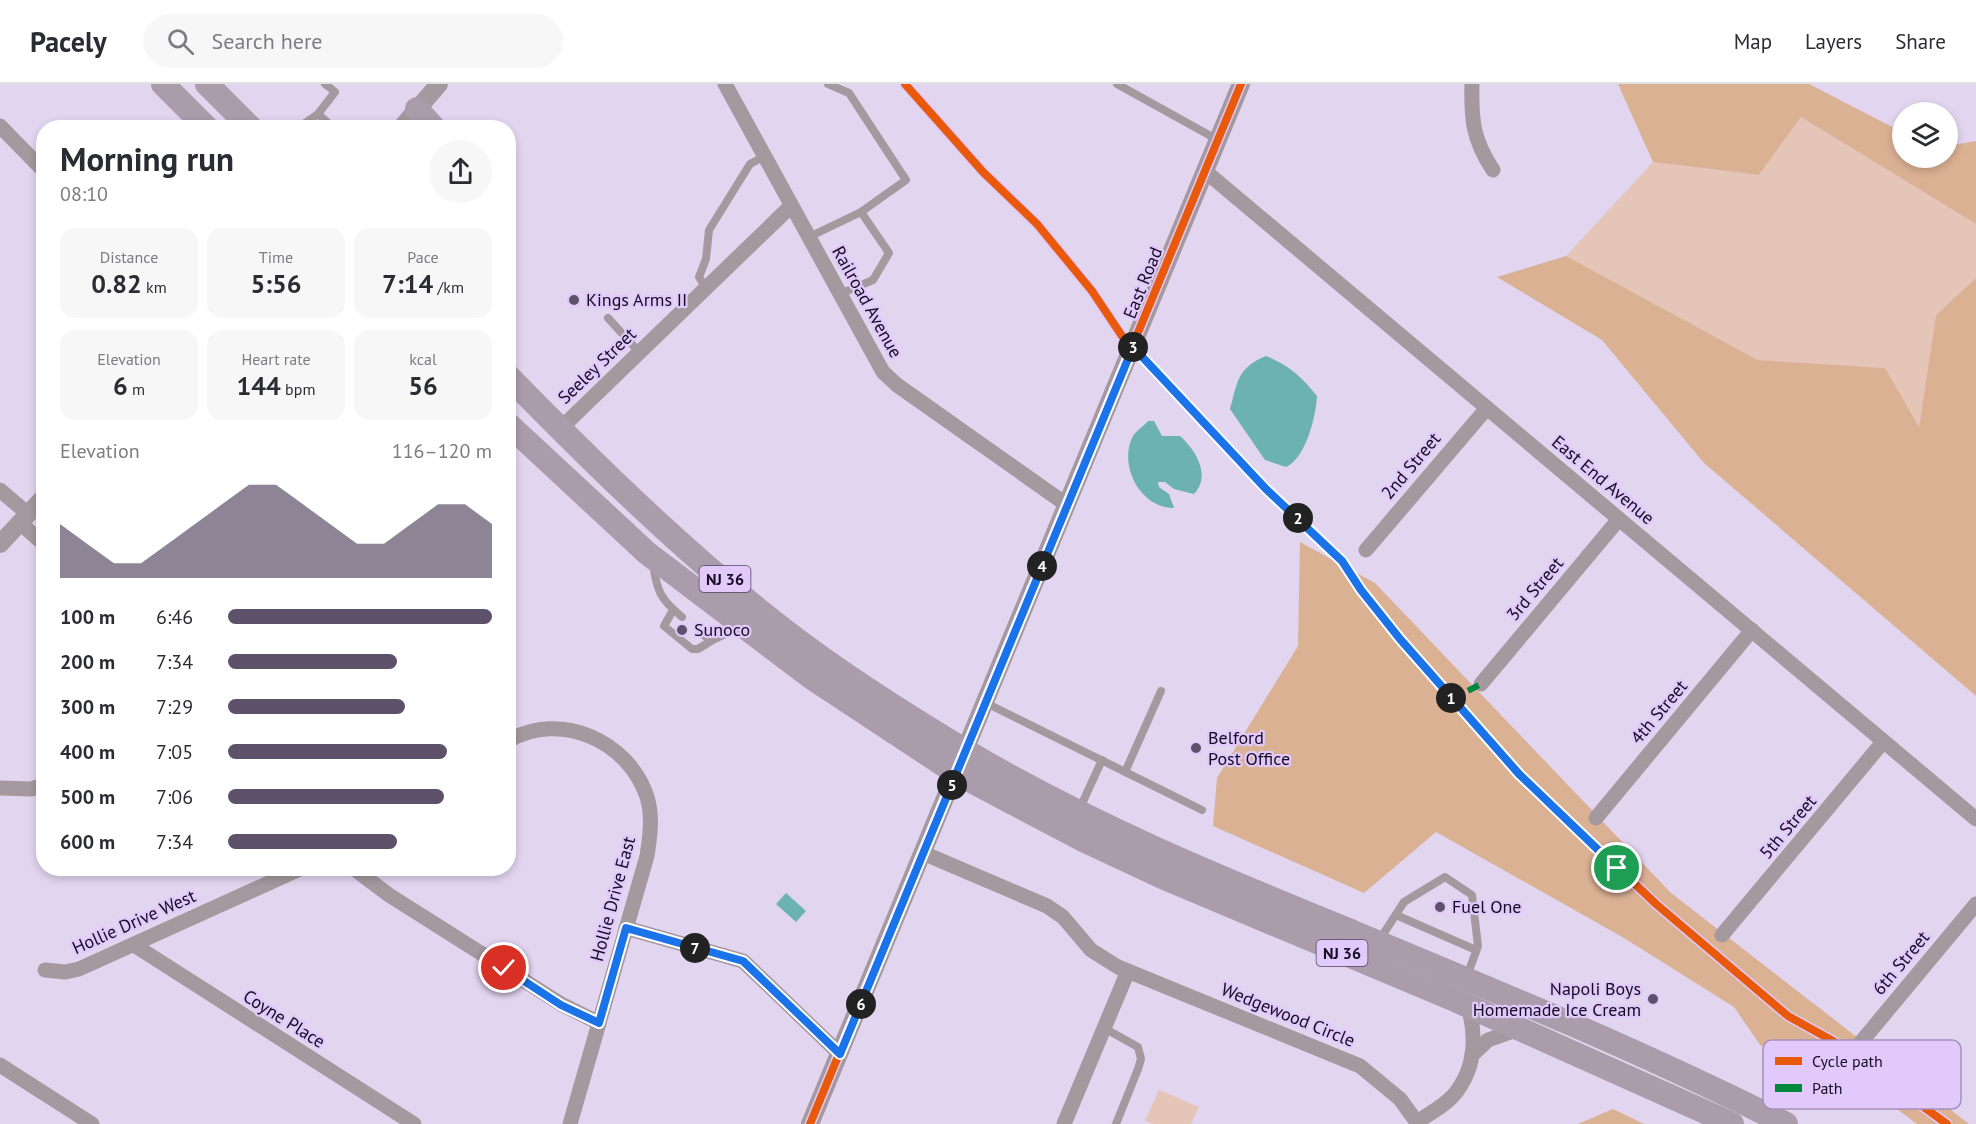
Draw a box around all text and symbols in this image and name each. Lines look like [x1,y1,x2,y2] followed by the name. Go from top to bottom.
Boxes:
[143,14,563,68] search box
[30,23,107,60] text: Pacely
[164,25,197,58] icon: search
[212,27,323,55] text: Search here
[1734,28,1772,55] text: Map
[1805,28,1862,55] text: Layers
[1895,28,1946,55] text: Share
[1892,102,1958,168] map controls
[1892,102,1958,168] button: layers
[60,137,234,180] text: Morning run
[429,140,492,203] button: share
[60,181,108,207] text: 08:10
[827,242,908,362] street label: Railroad Avenue
[1118,244,1167,322] street label: East Road
[100,247,158,267] text: Distance
[259,247,293,267] text: Time
[407,247,439,267] text: Pace
[91,267,142,300] text: 0.82
[250,267,302,300] text: 5:56
[382,267,433,300] text: 7:14
[142,277,167,297] text: km
[433,277,464,297] text: /km
[586,288,687,311] place label: Kings Arms II
[567,293,581,307] marker: Kings Arms II
[553,323,641,409] street label: Seeley Street
[1118,332,1148,362] pin: 3
[1128,337,1138,357] text: 3
[97,349,161,369] text: Elevation
[241,349,311,369] text: Heart rate
[409,349,437,369] text: kcal
[113,369,128,402] text: 6
[237,369,281,402] text: 144
[408,369,438,402] text: 56
[128,379,145,399] text: m
[281,379,315,399] text: bpm
[1376,428,1445,504] street label: 2nd Street
[1547,430,1659,529] street label: East End Avenue
[60,438,140,464] text: Elevation
[392,438,492,464] text: 116–120 m
[1283,503,1313,533] pin: 2
[1293,508,1303,528] text: 2
[1027,551,1057,581] pin: 4
[1501,552,1568,625] street label: 3rd Street
[1037,556,1047,576] text: 4
[700,566,750,592] road number: NJ 36
[60,604,115,630] text: 100 m
[156,604,193,630] text: 6:46
[694,618,750,641] place label: Sunoco
[675,623,689,637] marker: Sunoco
[60,649,115,675] text: 200 m
[156,649,193,675] text: 7:34
[1625,675,1692,748] street label: 4th Street
[1436,683,1466,713] pin: 1
[1446,688,1456,708] text: 1
[60,694,115,720] text: 300 m
[156,694,193,720] text: 7:29
[1208,726,1290,770] place label: Belford Post Office
[60,739,115,765] text: 400 m
[156,739,193,765] text: 7:05
[1189,741,1203,755] marker: Belford Post Office
[937,770,967,800] pin: 5
[947,775,957,795] text: 5
[60,784,115,810] text: 500 m
[156,784,193,810] text: 7:06
[1754,790,1821,863] street label: 5th Street
[60,829,115,855] text: 600 m
[156,829,193,855] text: 7:34
[585,834,640,964] street label: Hollie Drive East
[1591,842,1642,893] pin
[1600,851,1633,884] icon: arrive
[68,884,199,959] street label: Hollie Drive West
[1452,895,1522,918] place label: Fuel One
[1433,900,1447,914] marker: Fuel One
[1867,926,1934,999] street label: 6th Street
[680,933,710,963] pin: 7
[690,938,700,958] text: 7
[1316,940,1368,966] road number: NJ 36
[478,942,529,993] pin
[487,951,520,984] icon: check
[1218,977,1358,1052] street label: Wedgewood Circle
[1473,977,1641,1021] place label: Napoli Boys Homemade Ice Cream
[239,984,330,1053] street label: Coyne Place
[846,989,876,1019] pin: 6
[1646,992,1660,1006] marker: Napoli Boys Homemade Ice Cream
[856,994,866,1014] text: 6
[1763,1040,1961,1109] legend
[1812,1051,1883,1071] text: Cycle path
[1812,1078,1843,1098] text: Path

